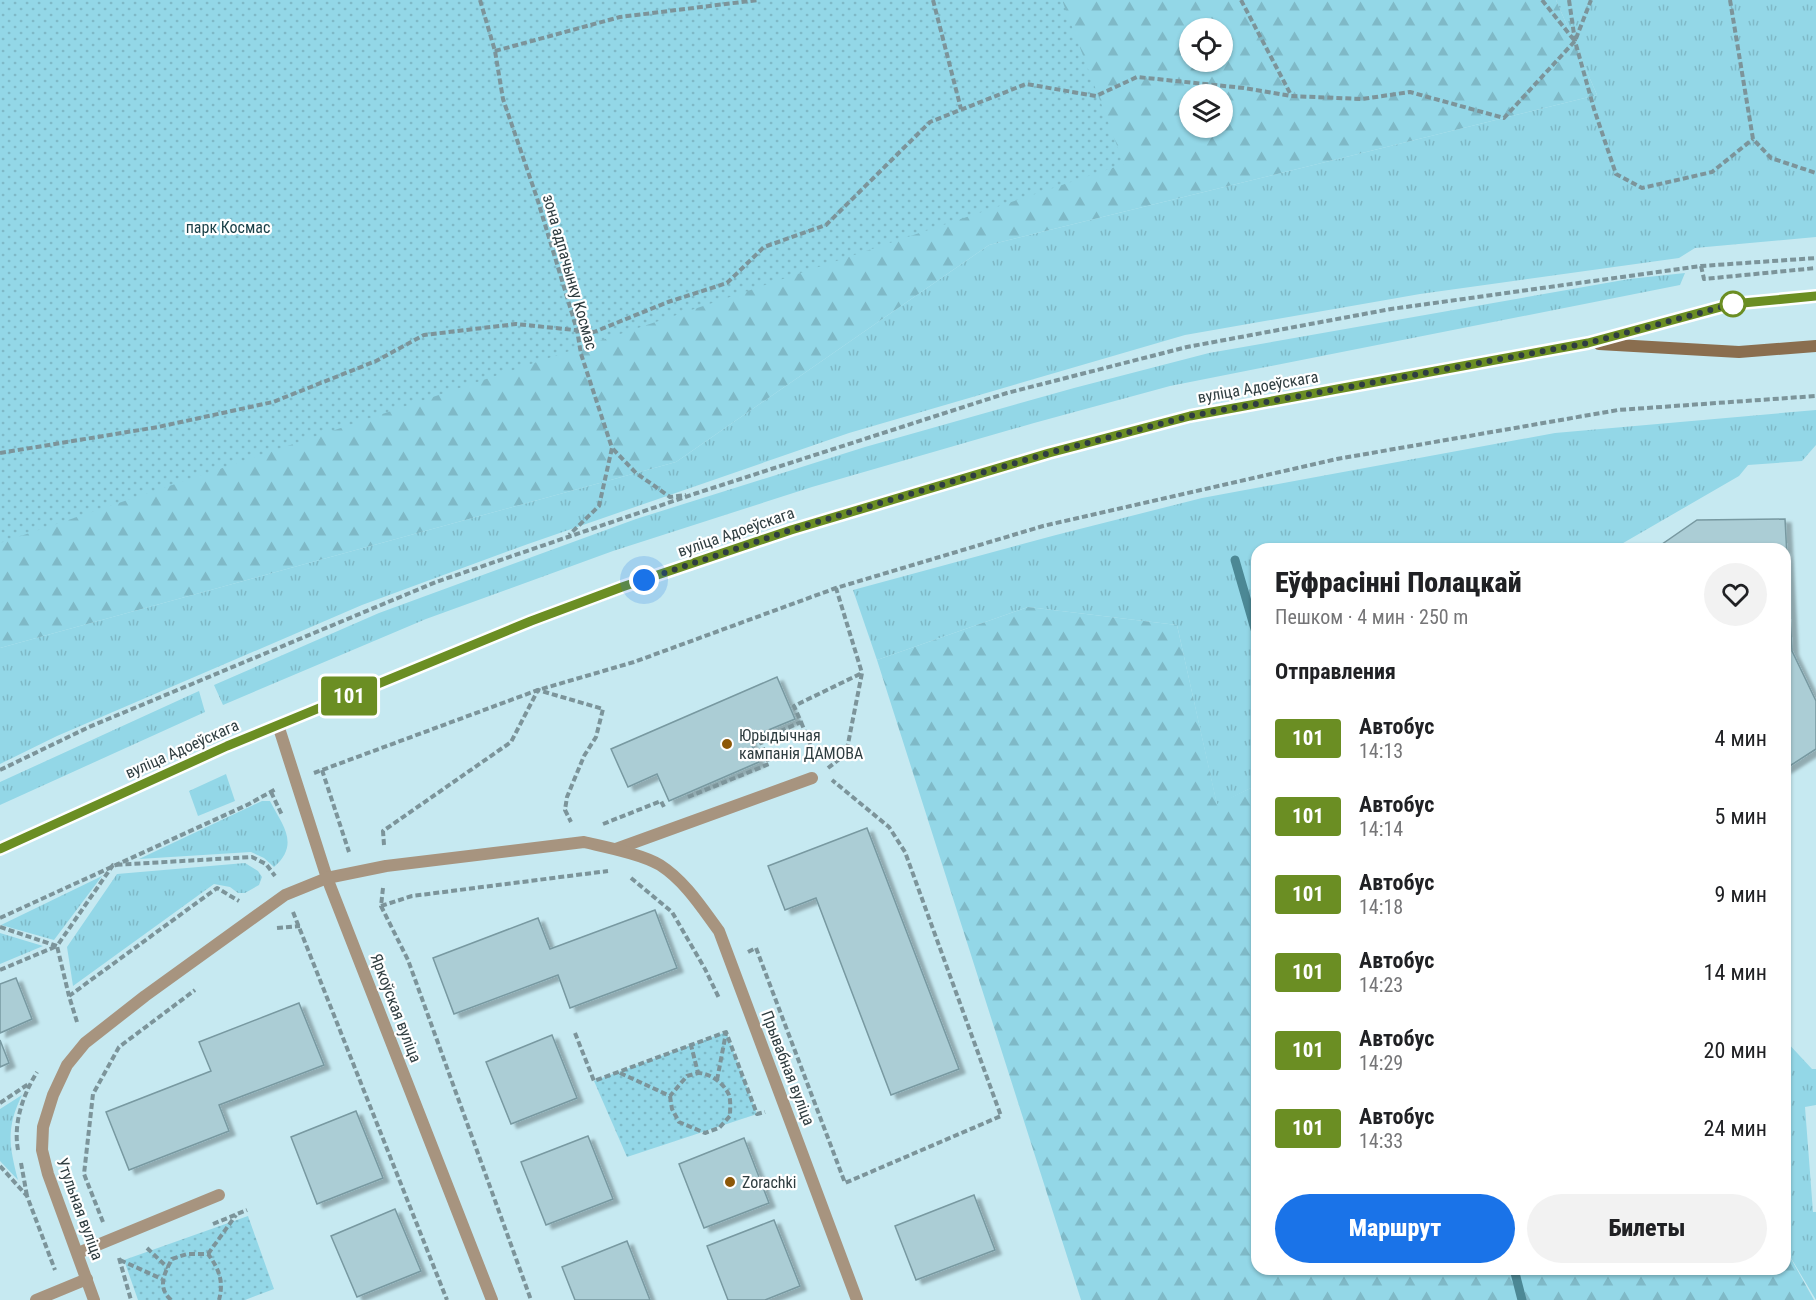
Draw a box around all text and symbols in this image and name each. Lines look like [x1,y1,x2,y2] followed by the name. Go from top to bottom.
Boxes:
[1179,18,1233,138] map controls
[1179,18,1233,72] button: locate
[1179,84,1233,138] button: layers
[539,192,601,352] street label: зона адпачынку Космас
[186,218,270,237] park label: парк Космас
[1720,291,1746,317] unlabelled marker
[1196,367,1320,407] street label: вуліца Адоеўскага
[675,503,797,561] street label: вуліца Адоеўскага
[1704,563,1767,626] button: heart
[629,565,659,595] your location
[1275,566,1522,599] text: Еўфрасінні Полацкай
[1275,605,1468,629] text: Пешком · 4 мин · 250 m
[1275,659,1396,684] text: Отправления
[314,676,383,716] line badge: 101
[333,684,365,708] text: 101
[1359,714,1434,739] text: Автобус
[122,716,242,782] street label: вуліца Адоеўскага
[739,726,863,763] place label: Юрыдычная кампанія ДАМОВА
[1292,726,1324,750] text: 101
[1714,726,1767,751] text: 4 мин
[720,737,734,751] marker: Юрыдычная кампанія ДАМОВА
[1359,739,1403,763] text: 14:13
[1359,792,1434,817] text: Автобус
[1292,804,1324,828] text: 101
[1714,804,1767,829] text: 5 мин
[1359,817,1403,841] text: 14:14
[1359,870,1434,895] text: Автобус
[1292,882,1324,906] text: 101
[1714,882,1767,907] text: 9 мин
[1359,895,1403,919] text: 14:18
[1359,948,1434,973] text: Автобус
[366,951,426,1065] street label: Яркоўская вуліца
[1292,960,1324,984] text: 101
[1704,960,1767,985] text: 14 мин
[1359,973,1403,997] text: 14:23
[757,1008,819,1128] street label: Прывабная вуліца
[1359,1026,1434,1051] text: Автобус
[1292,1038,1324,1062] text: 101
[1704,1038,1767,1063] text: 20 мин
[1359,1051,1403,1075] text: 14:29
[1359,1104,1434,1129] text: Автобус
[1292,1116,1324,1140] text: 101
[1704,1116,1767,1141] text: 24 мин
[1359,1129,1403,1153] text: 14:33
[53,1155,107,1263] street label: Утульная вуліца
[742,1173,796,1192] place label: Zorachki
[723,1175,737,1189] marker: Zorachki
[1275,1194,1515,1263] button: Маршрут
[1527,1194,1767,1263] button: Билеты

